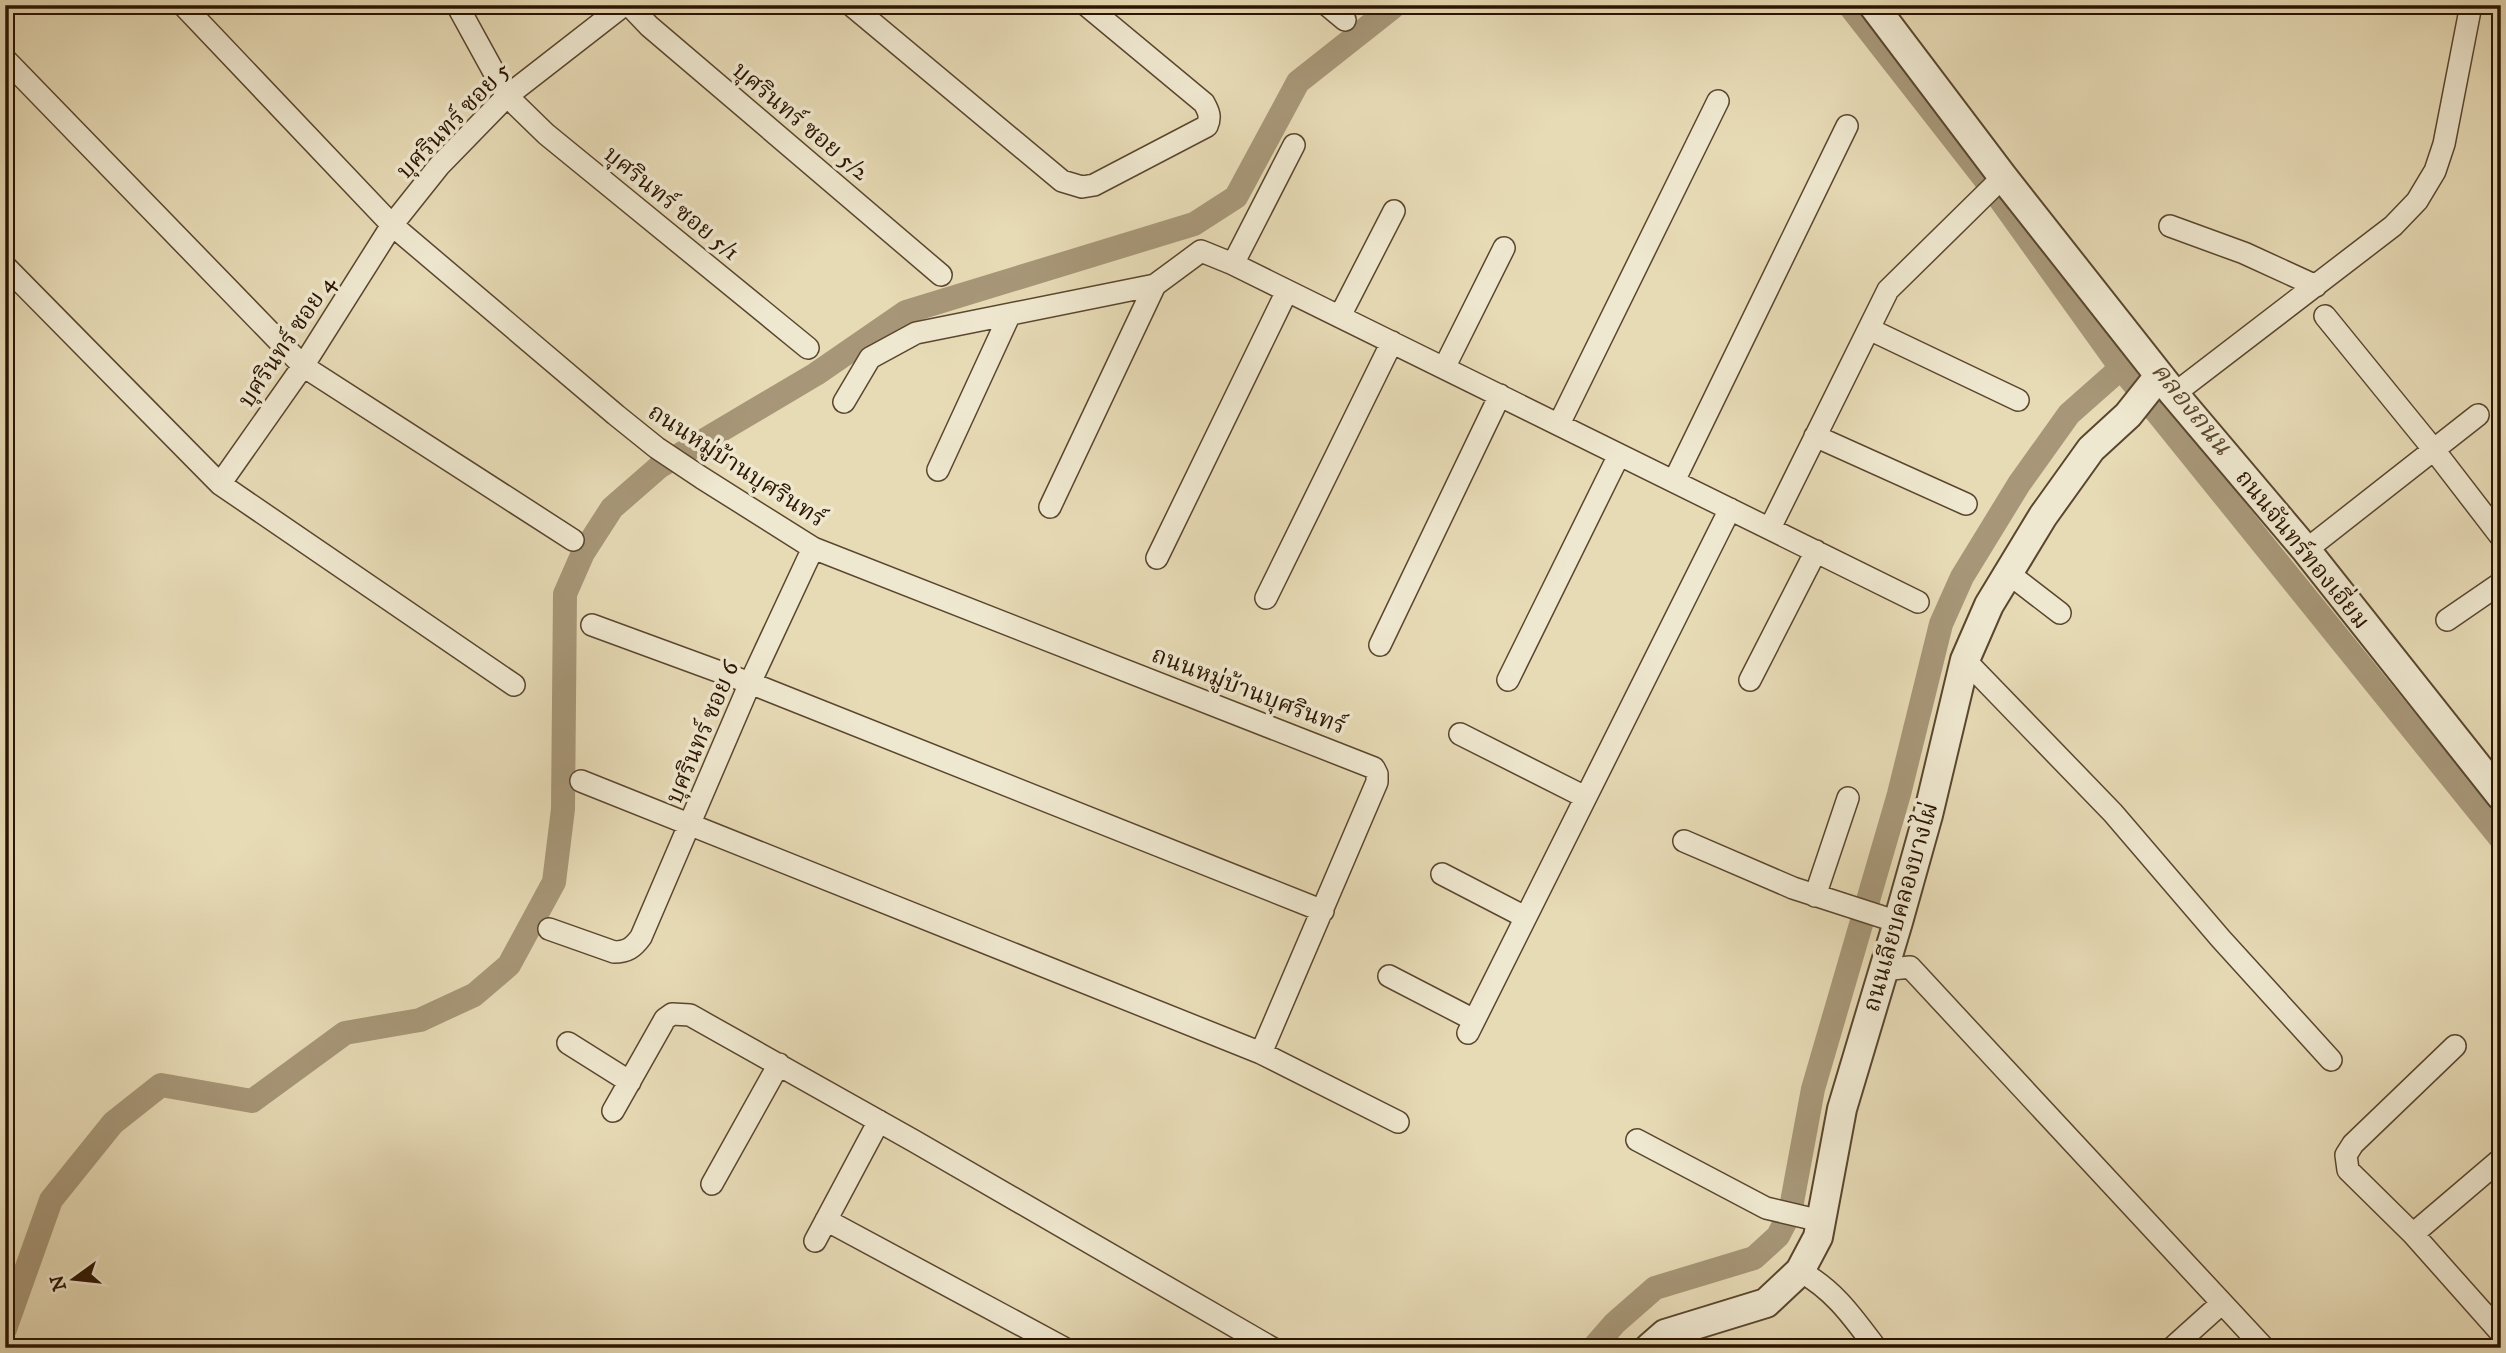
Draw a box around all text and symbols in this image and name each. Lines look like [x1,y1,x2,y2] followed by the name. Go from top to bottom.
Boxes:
[726,54,876,188] street label: บุศรินทร์ ซอย 5/2
[389,55,517,185] street label: บุศรินทร์ ซอย 5
[597,138,747,268] street label: บุศรินทร์ ซอย 5/1
[230,268,343,413] street label: บุศรินทร์ ซอย 4
[2143,356,2239,463] water label: คลองถนน
[642,396,832,535] street label: ถนนหมู่บ้านบุศรินทร์
[2229,461,2379,636] street label: ถนนจันทร์ทองเอี่ยม
[1147,638,1351,742] street label: ถนนหมู่บ้านบุศรินทร์
[658,655,747,808] street label: บุศรินทร์ ซอย 6
[1853,798,1945,1016] street label: ถนนเลียบคลองบางไผ่
[38,1244,108,1314] north arrow
[46,1272,72,1294] text: N

